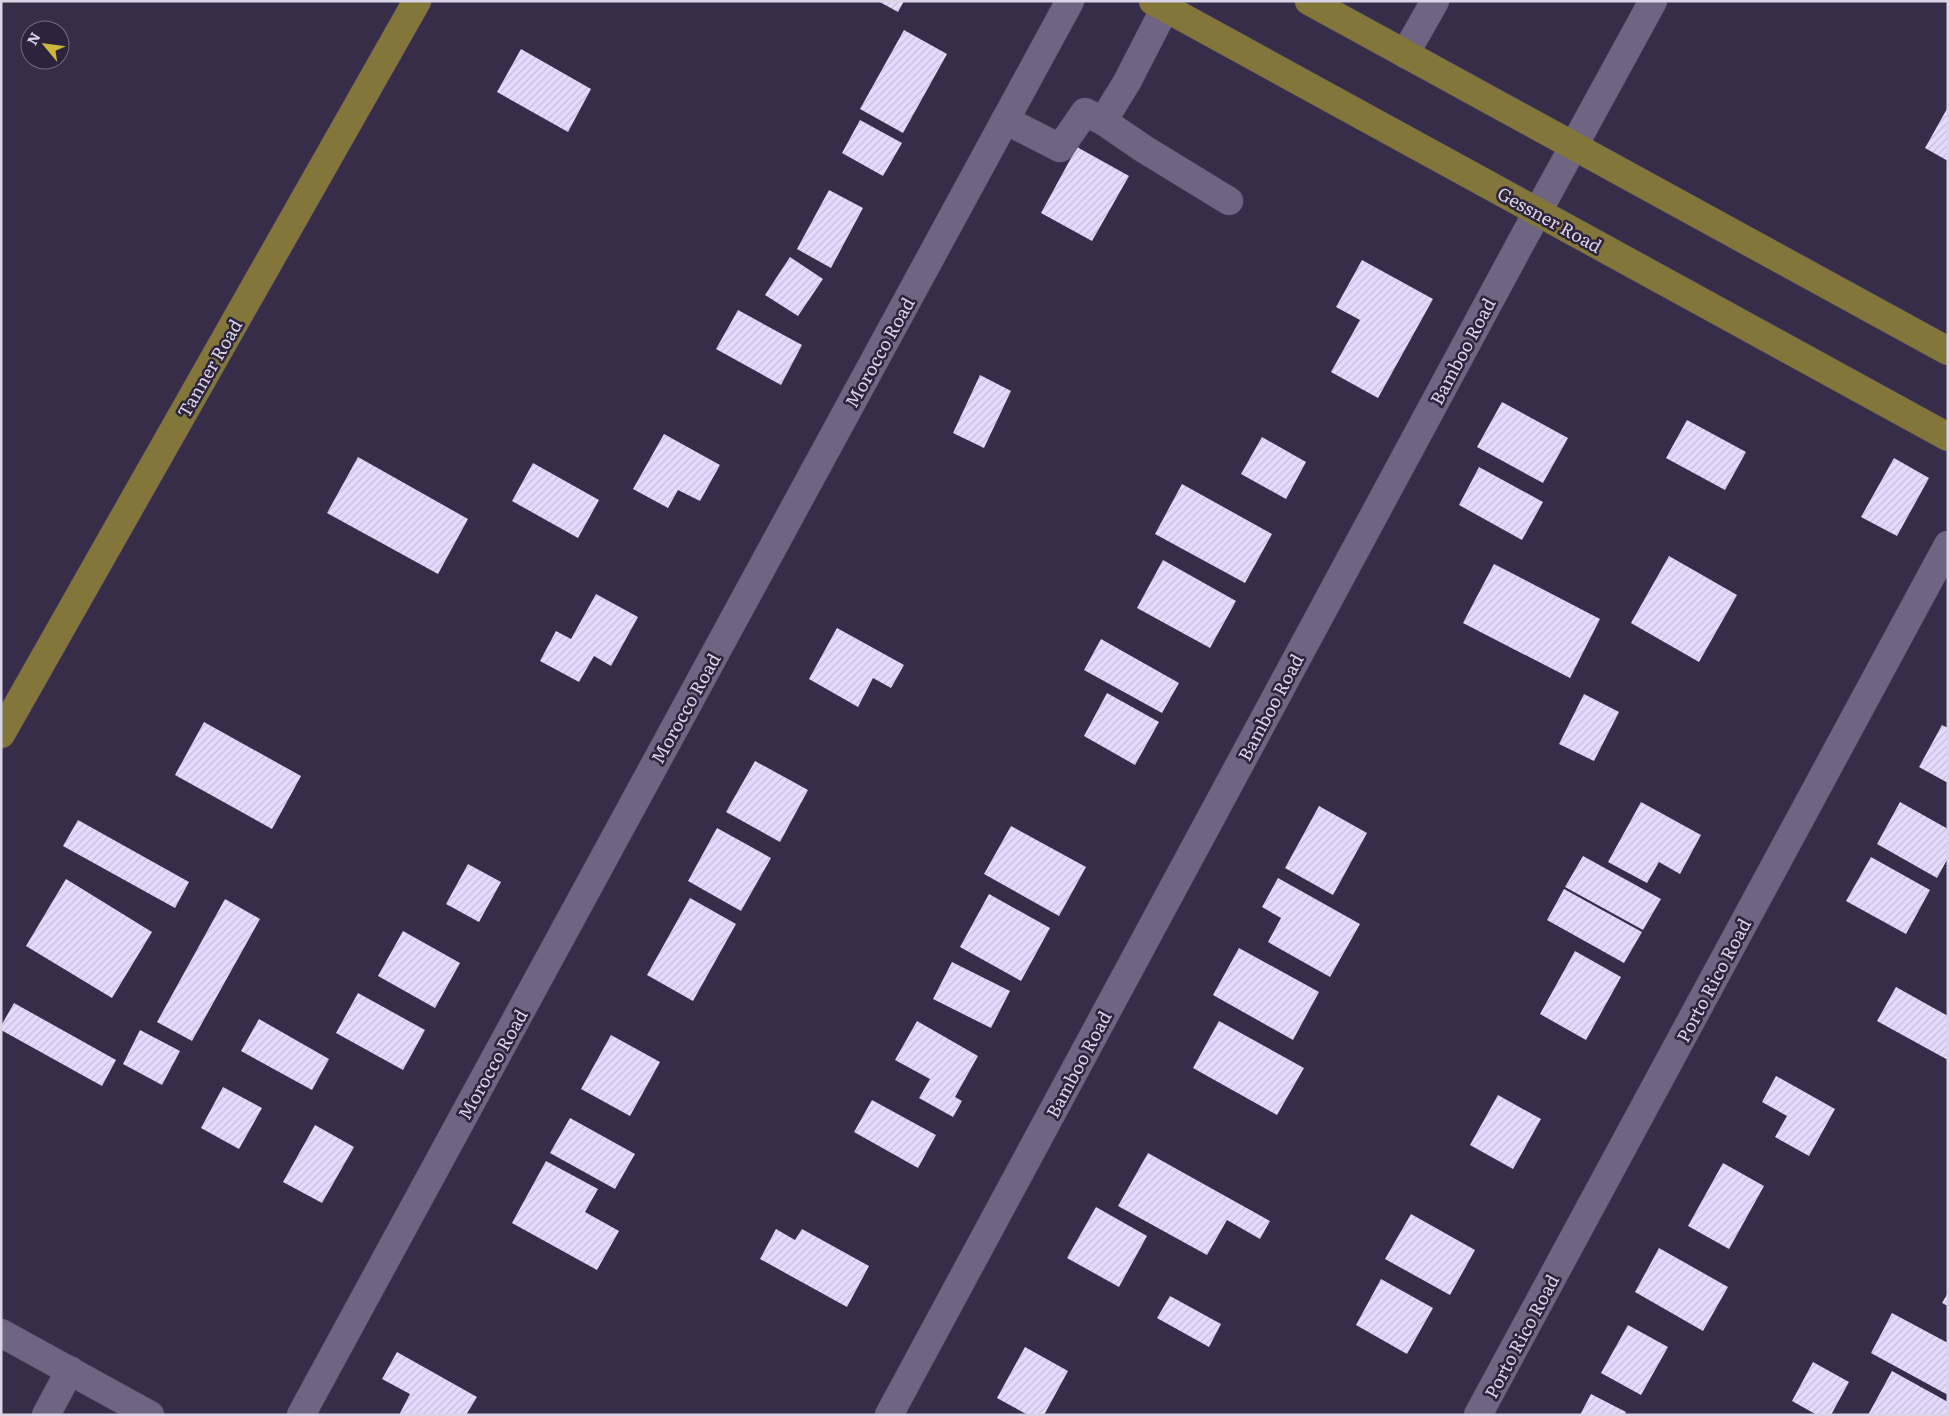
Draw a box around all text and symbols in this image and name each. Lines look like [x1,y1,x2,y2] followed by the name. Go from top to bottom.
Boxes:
[20,20,70,70] north arrow
[21,28,44,48] text: N
[1493,179,1607,259] street label: Gessner Road
[837,292,921,412] street label: Morocco Road
[1422,293,1502,409] street label: Bamboo Road
[170,314,248,422] street label: Tanner Road
[643,648,727,768] street label: Morocco Road
[1230,649,1310,765] street label: Bamboo Road
[1669,913,1757,1047] street label: Porto Rico Road
[450,1004,534,1124] street label: Morocco Road
[1038,1006,1118,1122] street label: Bamboo Road
[1477,1269,1565,1403] street label: Porto Rico Road

